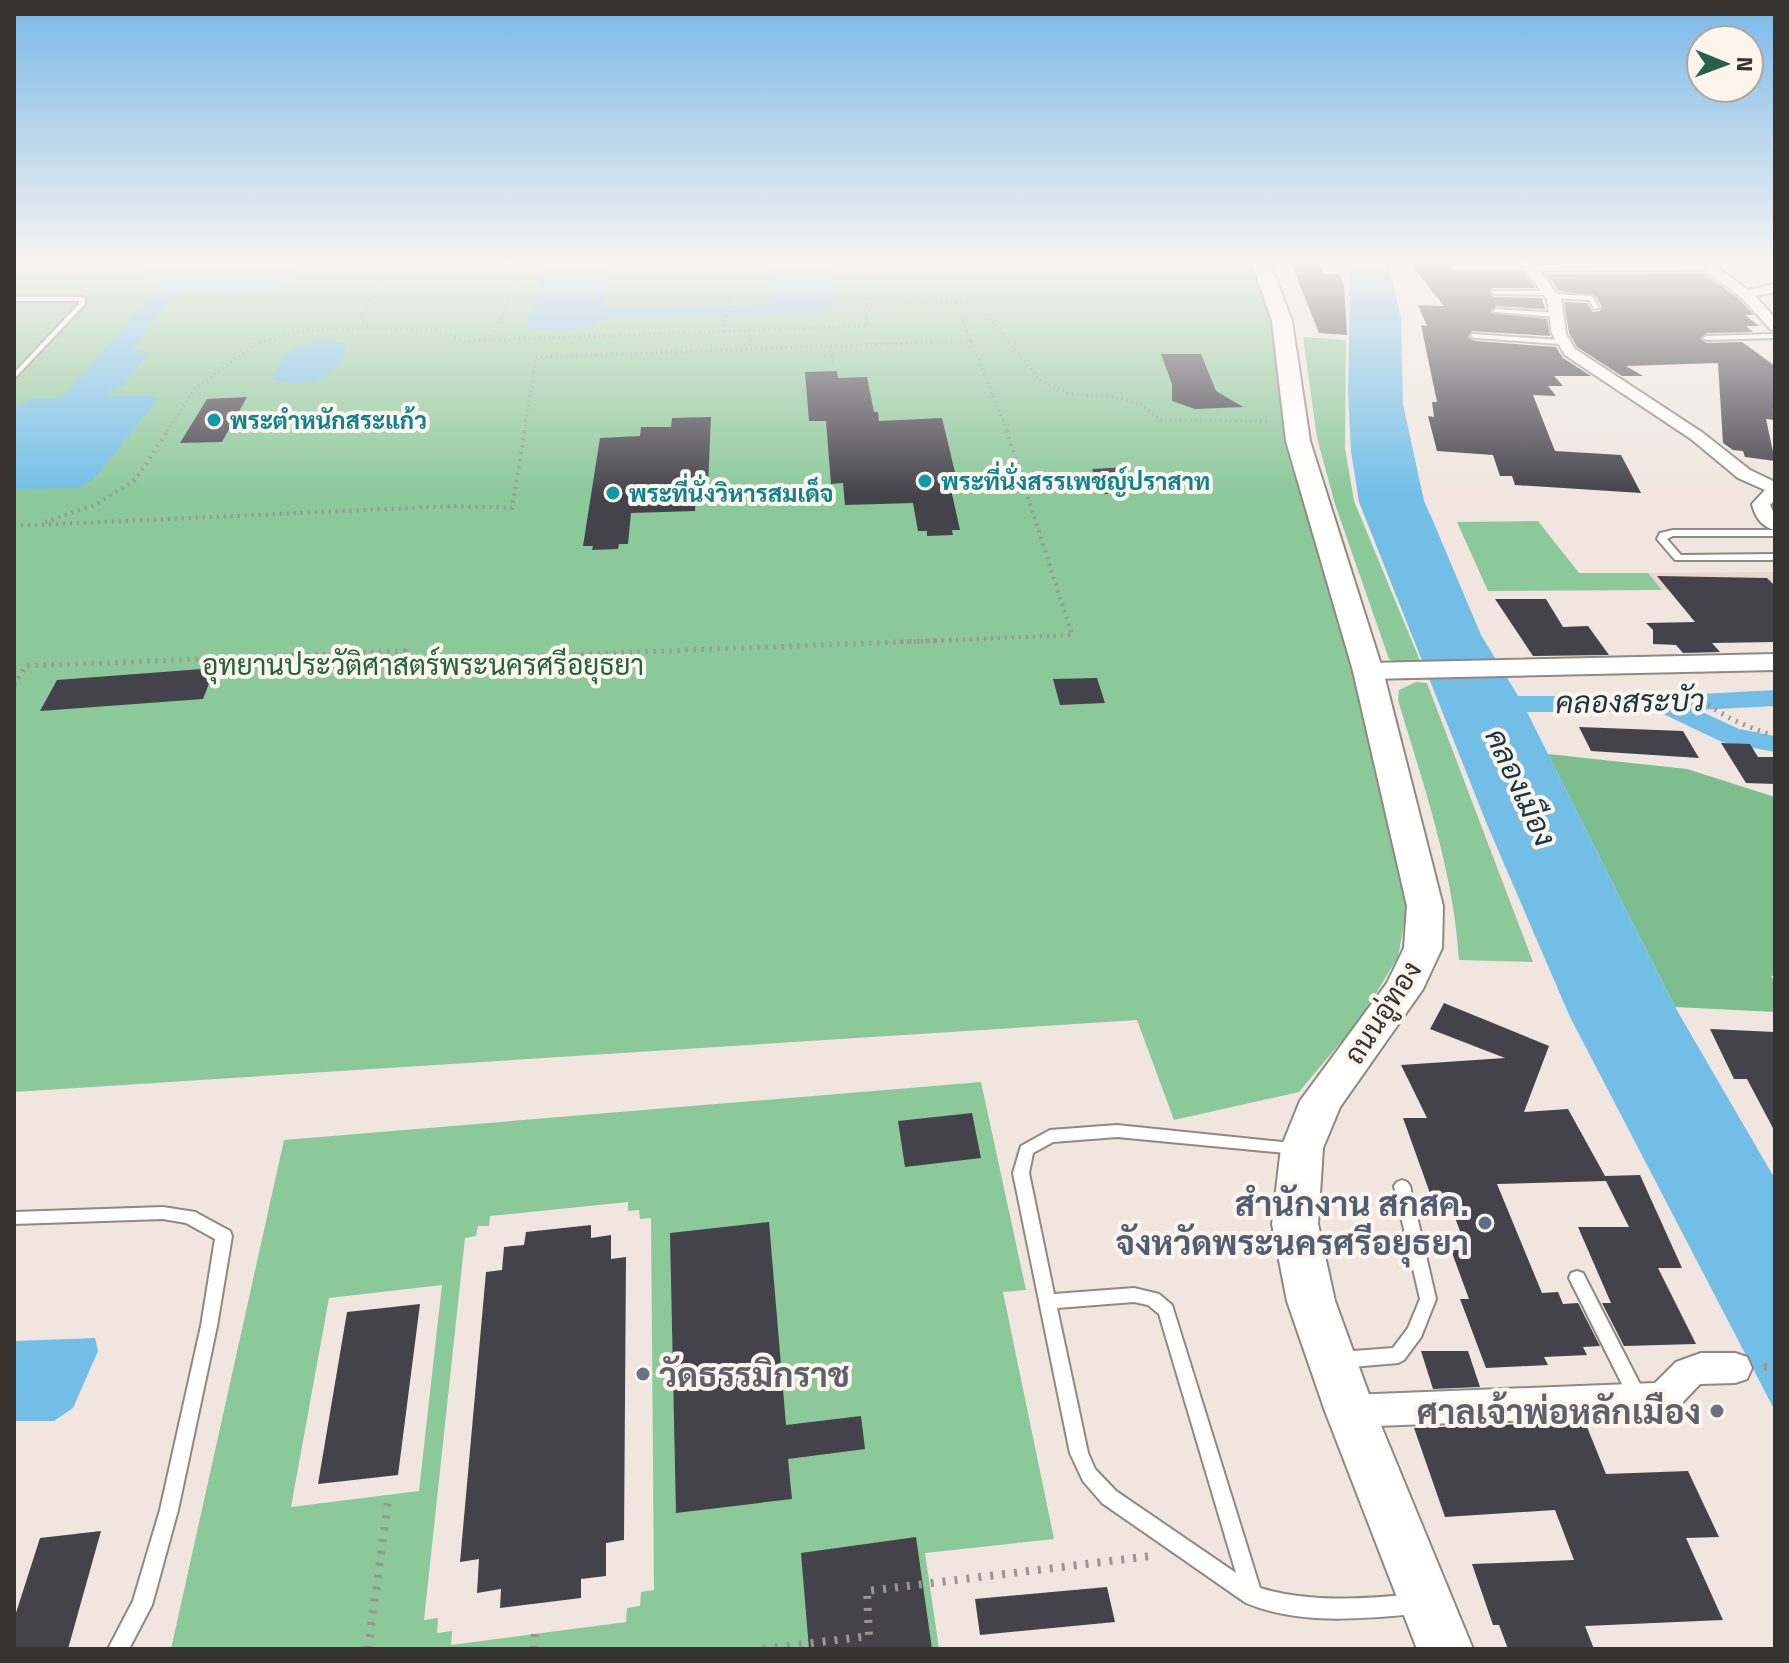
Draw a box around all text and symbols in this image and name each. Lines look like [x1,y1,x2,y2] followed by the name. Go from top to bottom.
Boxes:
[1685,24,1765,104] north arrow
[1728,56,1762,72] text: N
[230,402,427,438] place label: พระตำหนักสระแก้ว
[205,411,223,429] marker: พระตำหนักสระแก้ว
[941,461,1210,499] place label: พระที่นั่งสรรเพชญ์ปราสาท
[916,472,934,490] marker: พระที่นั่งสรรเพชญ์ปราสาท
[629,473,834,511] place label: พระที่นั่งวิหารสมเด็จ
[604,484,622,502] marker: พระที่นั่งวิหารสมเด็จ
[202,643,644,686] park label: อุทยานประวัติศาสตร์พระนครศรีอยุธยา
[1555,677,1705,725] water label: คลองสระบัว
[1474,720,1568,854] water label: คลองเมือง
[1332,952,1432,1072] street label: ถนนอู่ทอง
[1116,1177,1469,1268] place label: สำนักงาน สกสค. จังหวัดพระนครศรีอยุธยา
[1476,1214,1494,1232] marker: สำนักงาน สกสค. จังหวัดพระนครศรีอยุธยา
[659,1348,850,1400] place label: วัดธรรมิกราช
[634,1365,652,1383] marker: วัดธรรมิกราช
[1417,1385,1701,1437] place label: ศาลเจ้าพ่อหลักเมือง
[1708,1402,1726,1420] marker: ศาลเจ้าพ่อหลักเมือง

